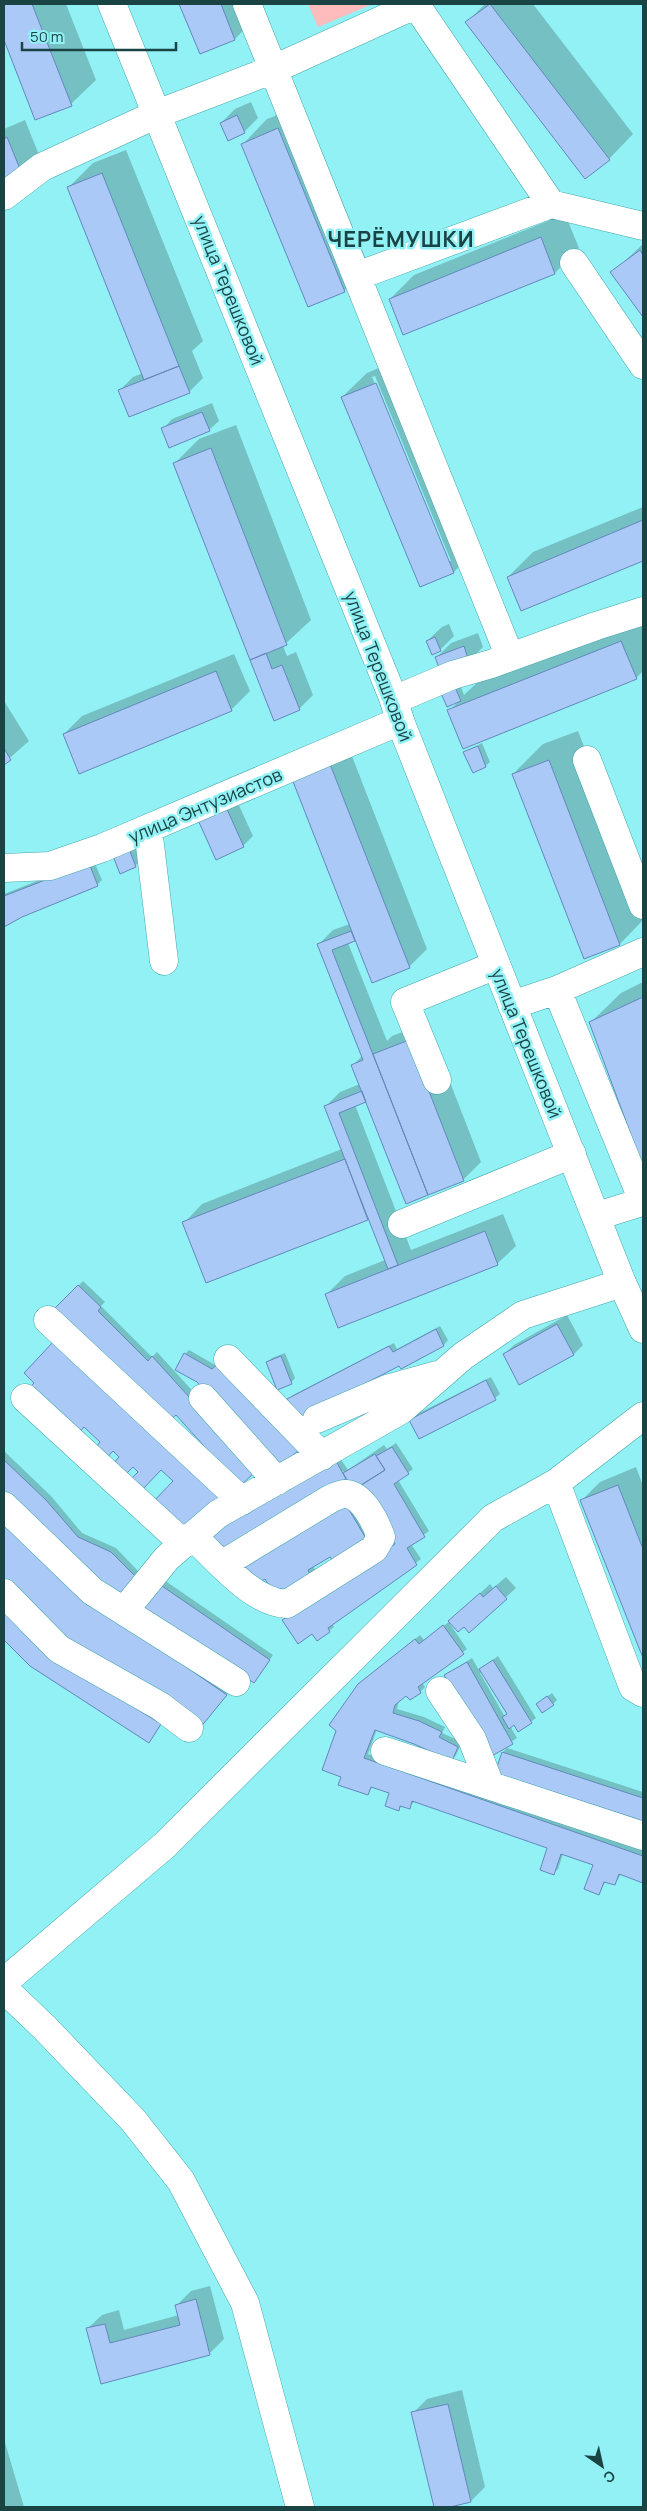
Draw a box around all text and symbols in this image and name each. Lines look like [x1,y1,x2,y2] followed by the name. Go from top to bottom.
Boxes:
[22,20,176,52] scale bar
[30,26,64,47] text: 50 m
[188,212,270,368] street label: улица Терешковой
[327,224,475,254] district label: ЧЕРЁМУШКИ
[339,587,419,745] street label: улица Терешковой
[125,762,286,848] street label: улица Энтузиастов
[486,965,568,1121] street label: улица Терешковой
[577,2441,627,2491] north arrow
[600,2466,619,2488] text: С

